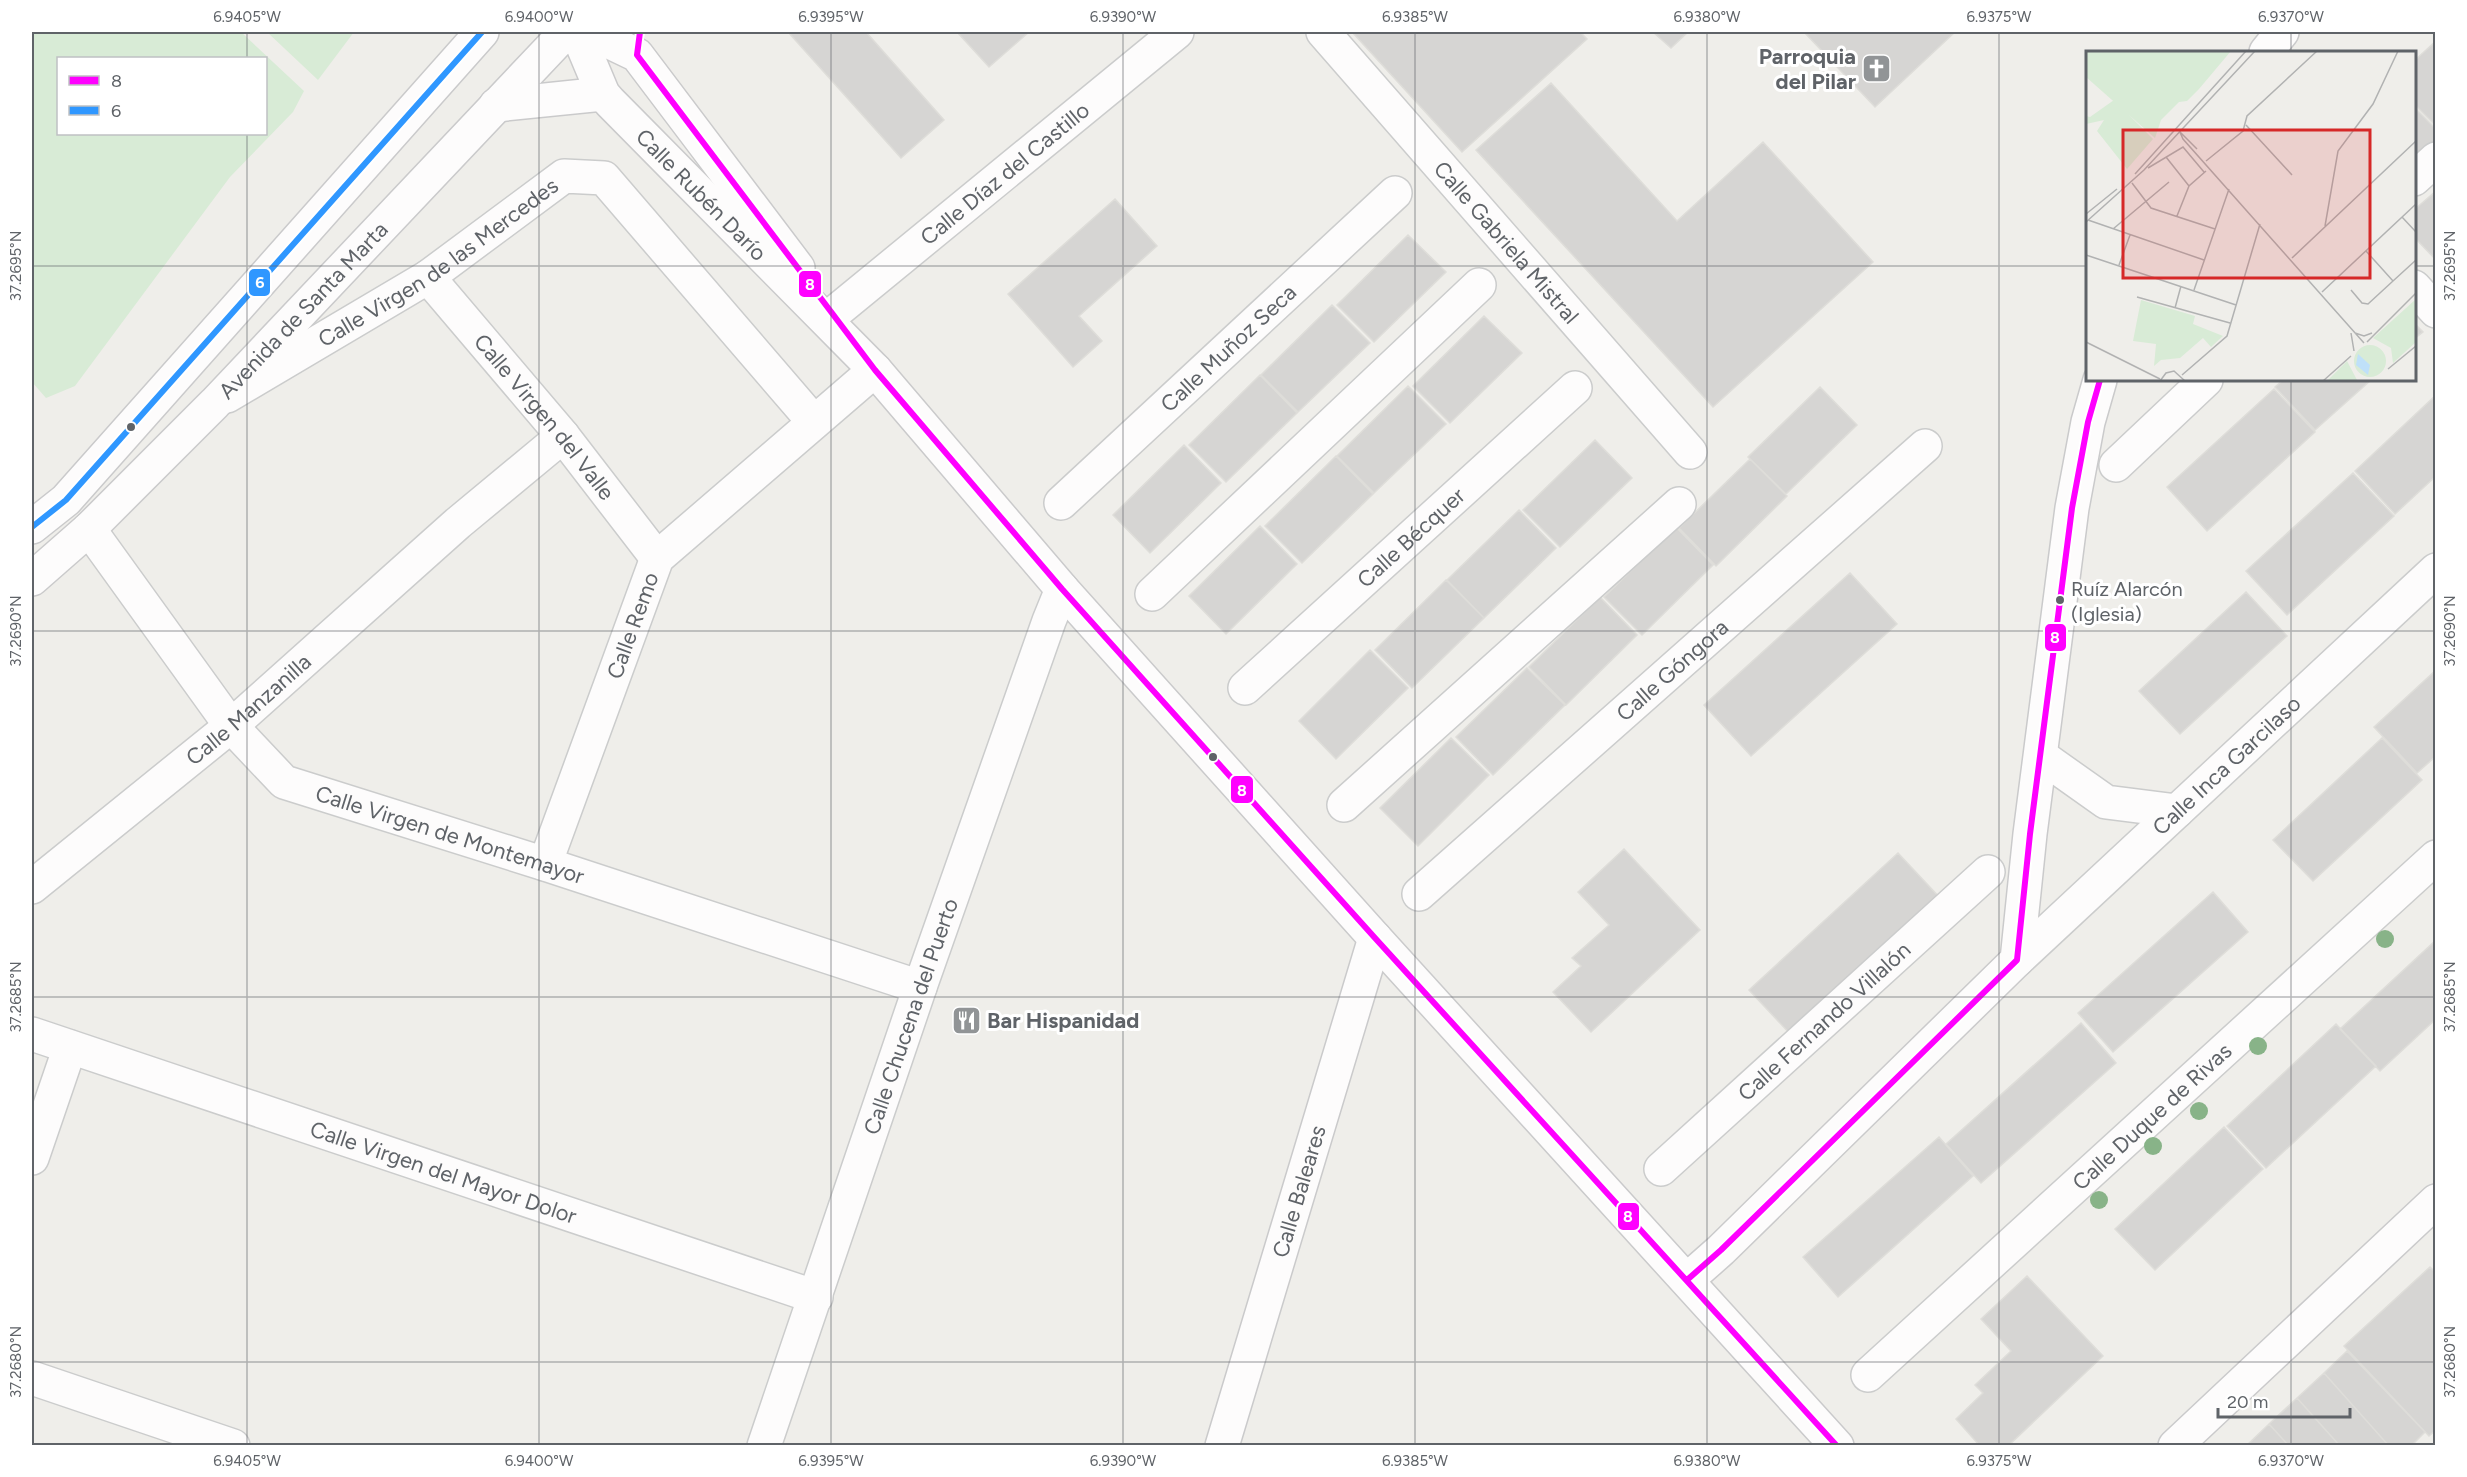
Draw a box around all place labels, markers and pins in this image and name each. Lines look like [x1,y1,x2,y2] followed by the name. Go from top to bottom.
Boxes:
[1759,43,1857,95] place label: Parroquia del Pilar
[1861,53,1893,85] church icon: Parroquia del Pilar
[125,421,137,433] unlabelled marker
[2071,577,2183,626] place label: Ruíz Alarcón (Iglesia)
[2054,594,2066,606] marker: Ruíz Alarcón (Iglesia)
[1207,751,1219,763] unlabelled marker
[950,1004,982,1036] restaurant icon: Bar Hispanidad
[987,1007,1139,1034] place label: Bar Hispanidad

